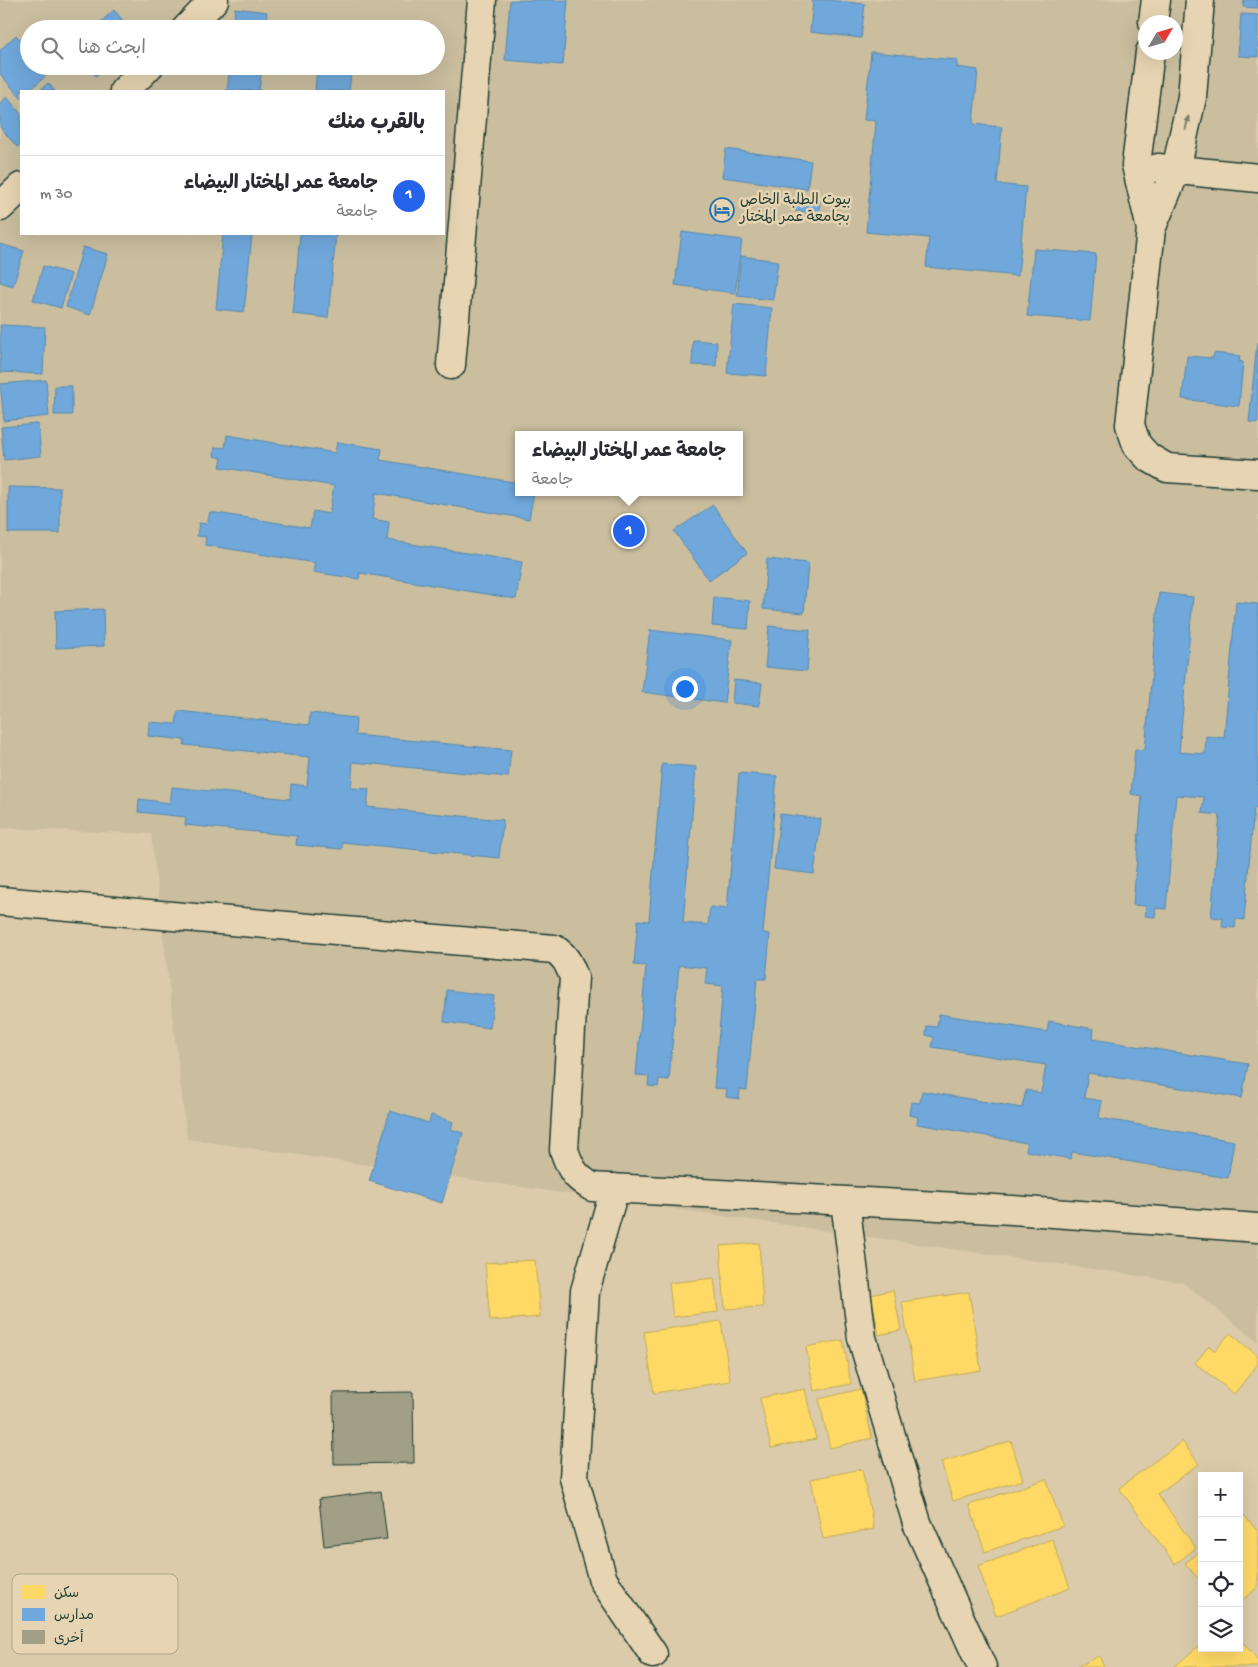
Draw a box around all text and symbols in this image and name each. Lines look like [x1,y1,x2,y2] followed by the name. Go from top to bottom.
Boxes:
[1138,15,1183,60] north arrow
[20,20,445,75] search box
[38,34,66,62] icon: search
[78,38,146,61] text: ابحث هنا
[328,112,425,137] text: بالقرب منك
[1183,114,1191,130] one-way arrow
[184,173,378,196] text: جامعة عمر المختار البيضاء
[40,186,73,205] text: 30 m
[406,186,412,205] text: 1
[739,192,851,227] place label: بيوت الطلبة الخاص بجامعة عمر المختار
[709,197,735,223] hotel icon: بيوت الطلبة الخاص بجامعة عمر المختار
[336,204,378,223] text: جامعة
[515,431,743,496] popup
[532,441,726,464] text: جامعة عمر المختار البيضاء
[532,472,573,491] text: جامعة
[613,512,645,550] pin: 1
[672,676,698,702] your location
[1198,1472,1243,1652] map controls
[1198,1472,1243,1517] button: +
[1198,1517,1243,1562] button: −
[1198,1562,1243,1607] button: locate
[12,1574,178,1654] legend
[54,1586,79,1603] text: سكن
[1198,1607,1243,1652] button: layers
[54,1608,94,1625] text: مدارس
[54,1629,84,1648] text: أخرى

